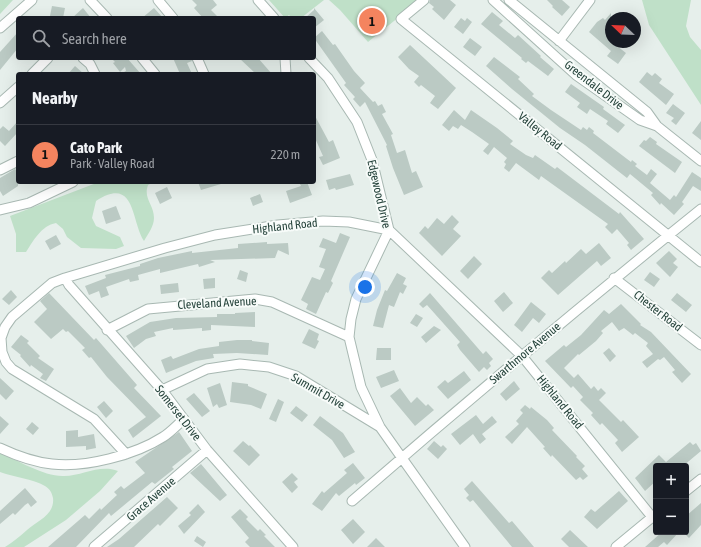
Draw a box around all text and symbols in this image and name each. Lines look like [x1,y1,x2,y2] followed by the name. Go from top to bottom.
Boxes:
[359,6,385,36] pin: 1
[605,12,641,48] north arrow
[16,16,316,60] search box
[30,27,52,49] icon: search
[62,30,127,47] text: Search here
[562,58,626,112] street label: Greendale Drive
[32,88,78,108] text: Nearby
[515,109,565,153] street label: Valley Road
[70,139,122,156] text: Cato Park
[42,147,48,162] text: 1
[271,147,300,162] text: 220 m
[70,156,155,171] text: Park · Valley Road
[364,158,394,230] street label: Edgewood Drive
[252,216,318,236] street label: Highland Road
[355,277,375,297] your location
[631,288,685,334] street label: Chester Road
[177,294,257,312] street label: Cleveland Avenue
[487,319,563,387] street label: Swarthmore Avenue
[289,370,347,412] street label: Summit Drive
[534,372,586,432] street label: Highland Road
[152,383,204,443] street label: Somerset Drive
[653,463,689,535] map controls
[653,463,689,499] button: +
[124,474,178,524] street label: Grace Avenue
[653,499,689,535] button: −

